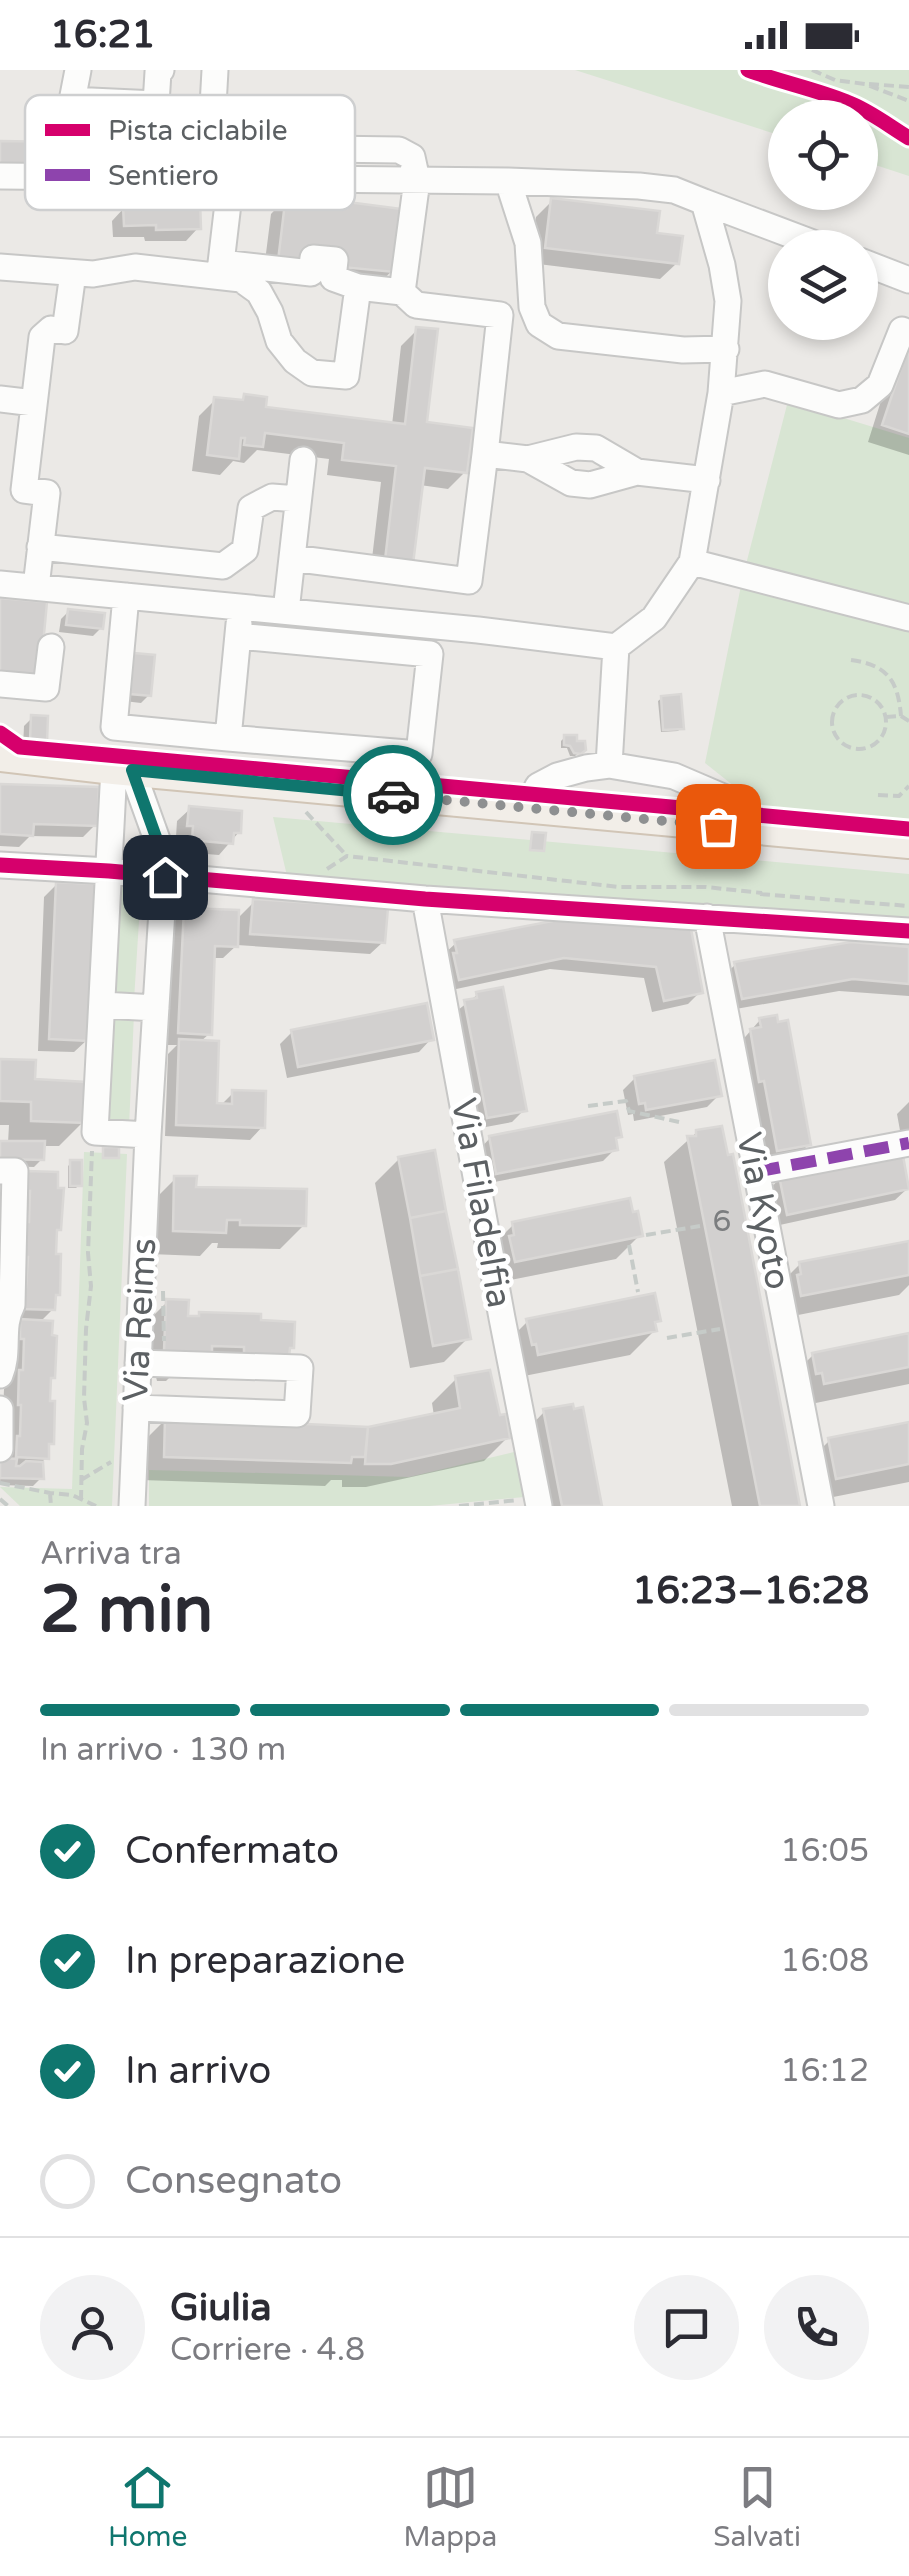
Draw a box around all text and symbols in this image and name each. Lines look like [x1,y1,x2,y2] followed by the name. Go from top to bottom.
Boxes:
[50,12,155,58] text: 16:21
[25,95,355,210] legend
[768,100,878,340] map controls
[768,100,878,210] button: locate
[108,114,288,148] text: Pista ciclabile
[108,159,219,193] text: Sentiero
[768,230,878,340] button: layers
[343,745,443,845] courier
[366,768,421,823] icon: car
[676,784,761,869] pin
[691,799,746,854] icon: bag
[123,835,208,920] pin
[138,850,193,905] icon: home
[442,1095,520,1311] street label: Via Filadelfia
[727,1129,799,1293] street label: Via Kyoto
[713,1203,731,1240] house number: 6
[115,1237,165,1403] street label: Via Reims
[40,1535,182,1573] text: Arriva tra
[632,1568,869,1614] text: 16:23–16:28
[40,1571,213,1650] text: 2 min
[40,1731,286,1769] text: In arrivo · 130 m
[40,1824,95,1879] icon: check
[125,1828,339,1874] text: Confermato
[780,1832,869,1870] text: 16:05
[40,1934,95,1989] icon: check
[125,1938,405,1984] text: In preparazione
[780,1942,869,1980] text: 16:08
[40,2044,95,2099] icon: check
[125,2048,271,2094] text: In arrivo
[780,2052,869,2090] text: 16:12
[125,2158,342,2204] text: Consegnato
[40,2275,145,2380] button: person
[634,2275,739,2380] button: chat
[764,2275,869,2380] button: phone
[170,2285,272,2331] text: Giulia
[170,2331,365,2369] text: Corriere · 4.8
[108,2460,187,2554] tab: Home
[403,2460,497,2554] tab: Mappa
[713,2460,801,2554] tab: Salvati

